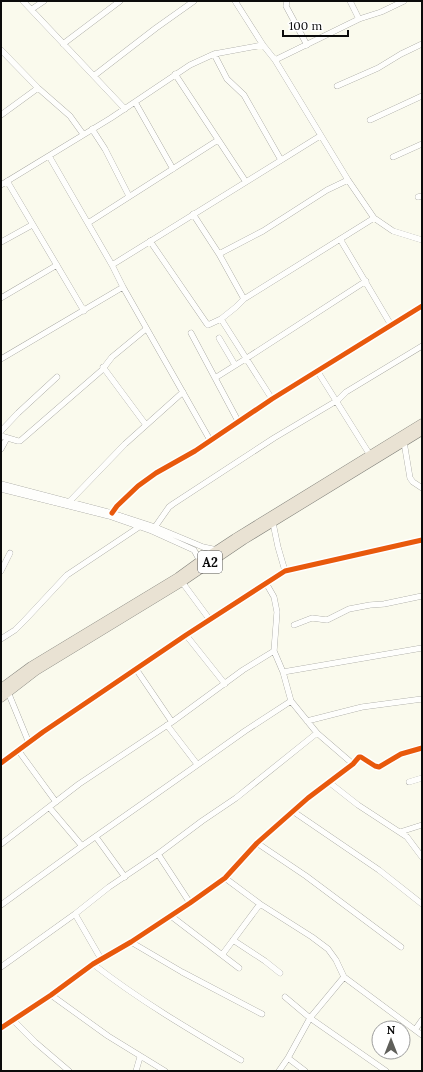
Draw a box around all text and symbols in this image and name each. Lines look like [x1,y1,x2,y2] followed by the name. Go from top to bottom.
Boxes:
[283,12,348,38] scale bar
[289,18,322,33] text: 100 m
[198,551,222,573] road number: A2
[371,1020,411,1060] north arrow
[387,1023,396,1037] text: N

